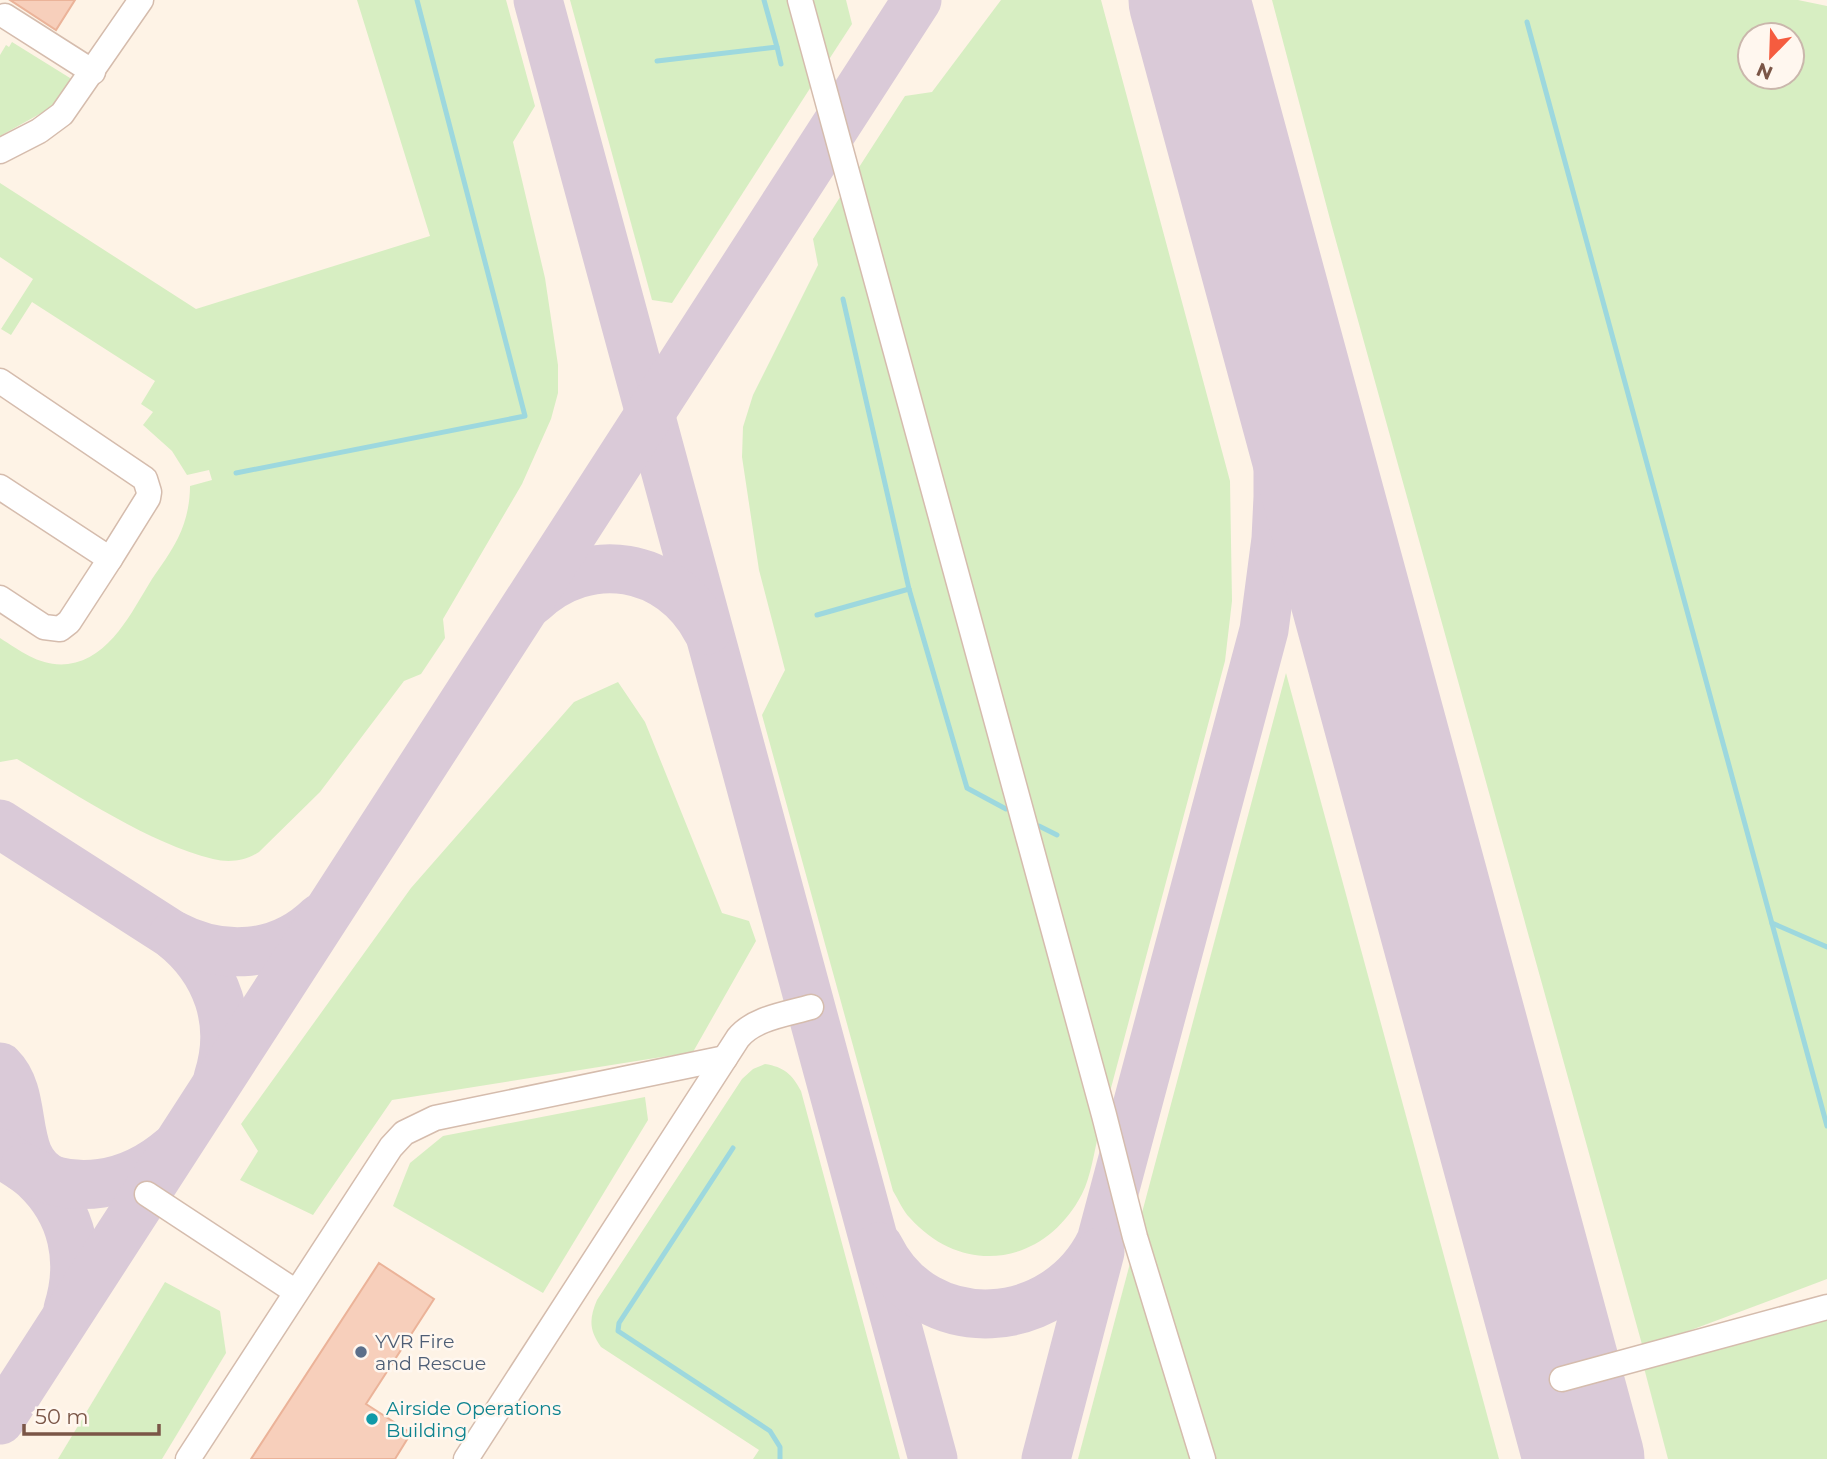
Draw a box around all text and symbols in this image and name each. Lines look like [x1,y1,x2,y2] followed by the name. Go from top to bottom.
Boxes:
[1736,21,1806,91] north arrow
[1753,58,1776,85] text: N
[375,1330,486,1375] place label: YVR Fire and Rescue
[353,1344,369,1360] marker: YVR Fire and Rescue
[24,1392,159,1436] scale bar
[386,1397,561,1442] place label: Airside Operations Building
[35,1404,89,1429] text: 50 m
[364,1411,380,1427] marker: Airside Operations Building

